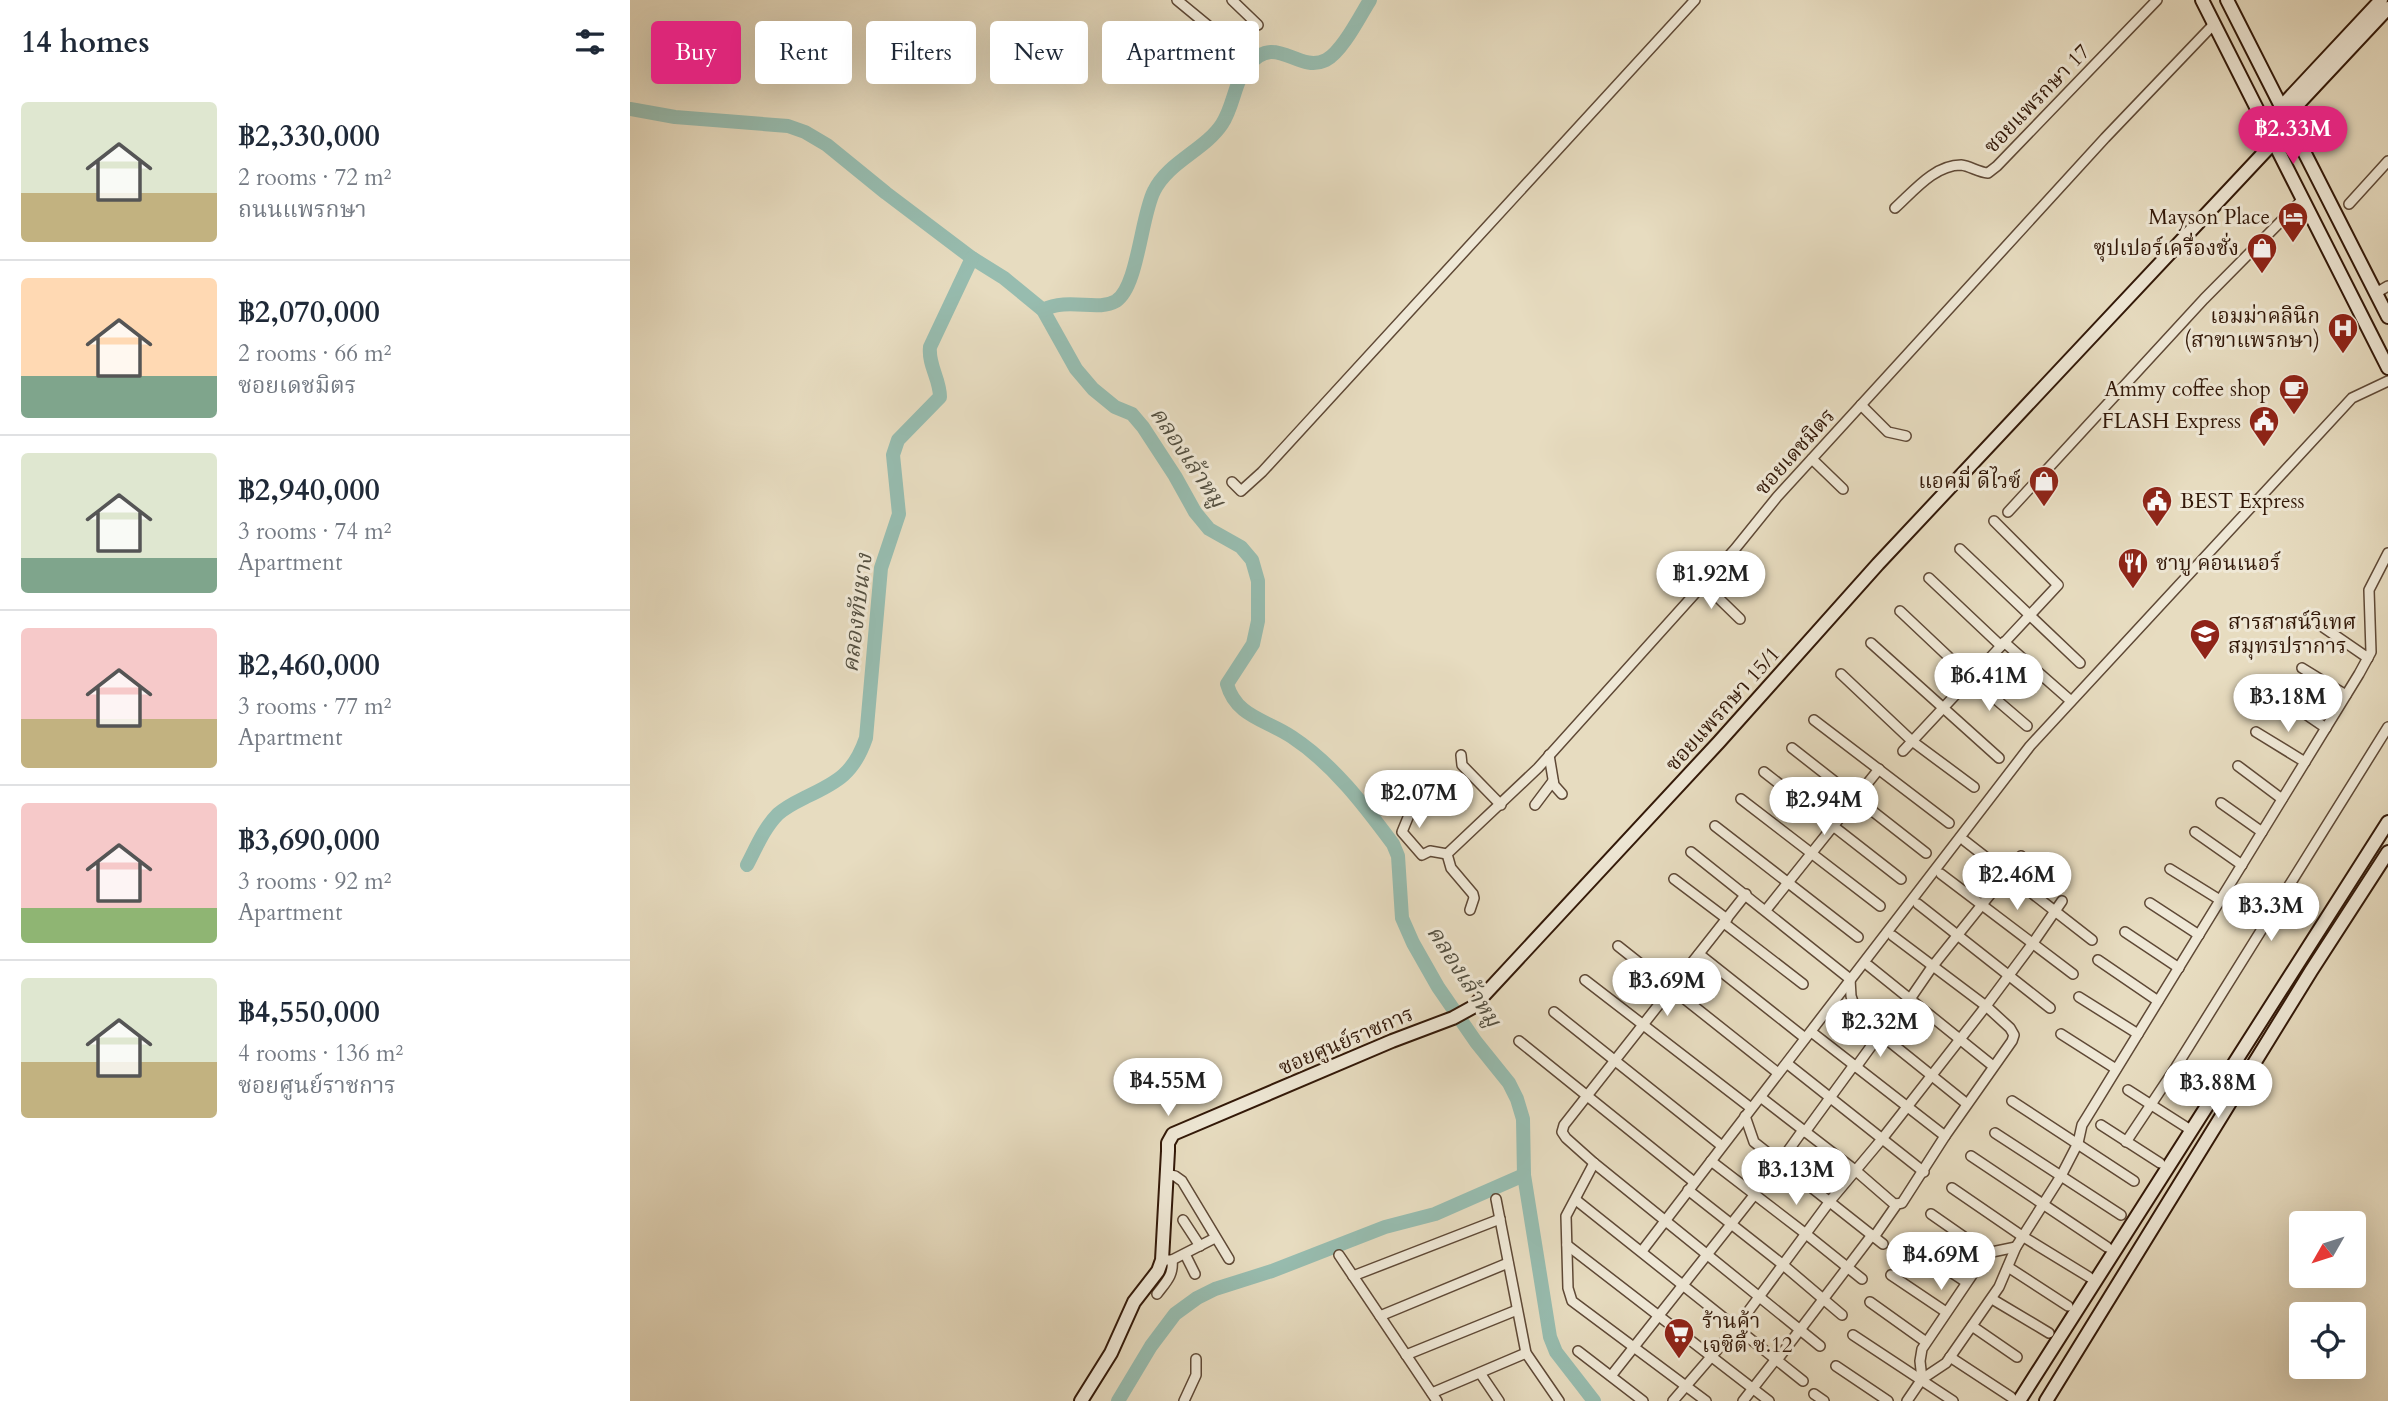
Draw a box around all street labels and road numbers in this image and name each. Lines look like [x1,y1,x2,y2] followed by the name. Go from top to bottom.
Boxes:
[1977,38,2097,160] street label: ซอยแพรกษา 17
[1748,402,1842,502] street label: ซอยเดชมิตร
[1659,640,1787,778] street label: ซอยแพรกษา 15/1
[1274,1000,1418,1082] street label: ซอยศูนย์ราชการ

